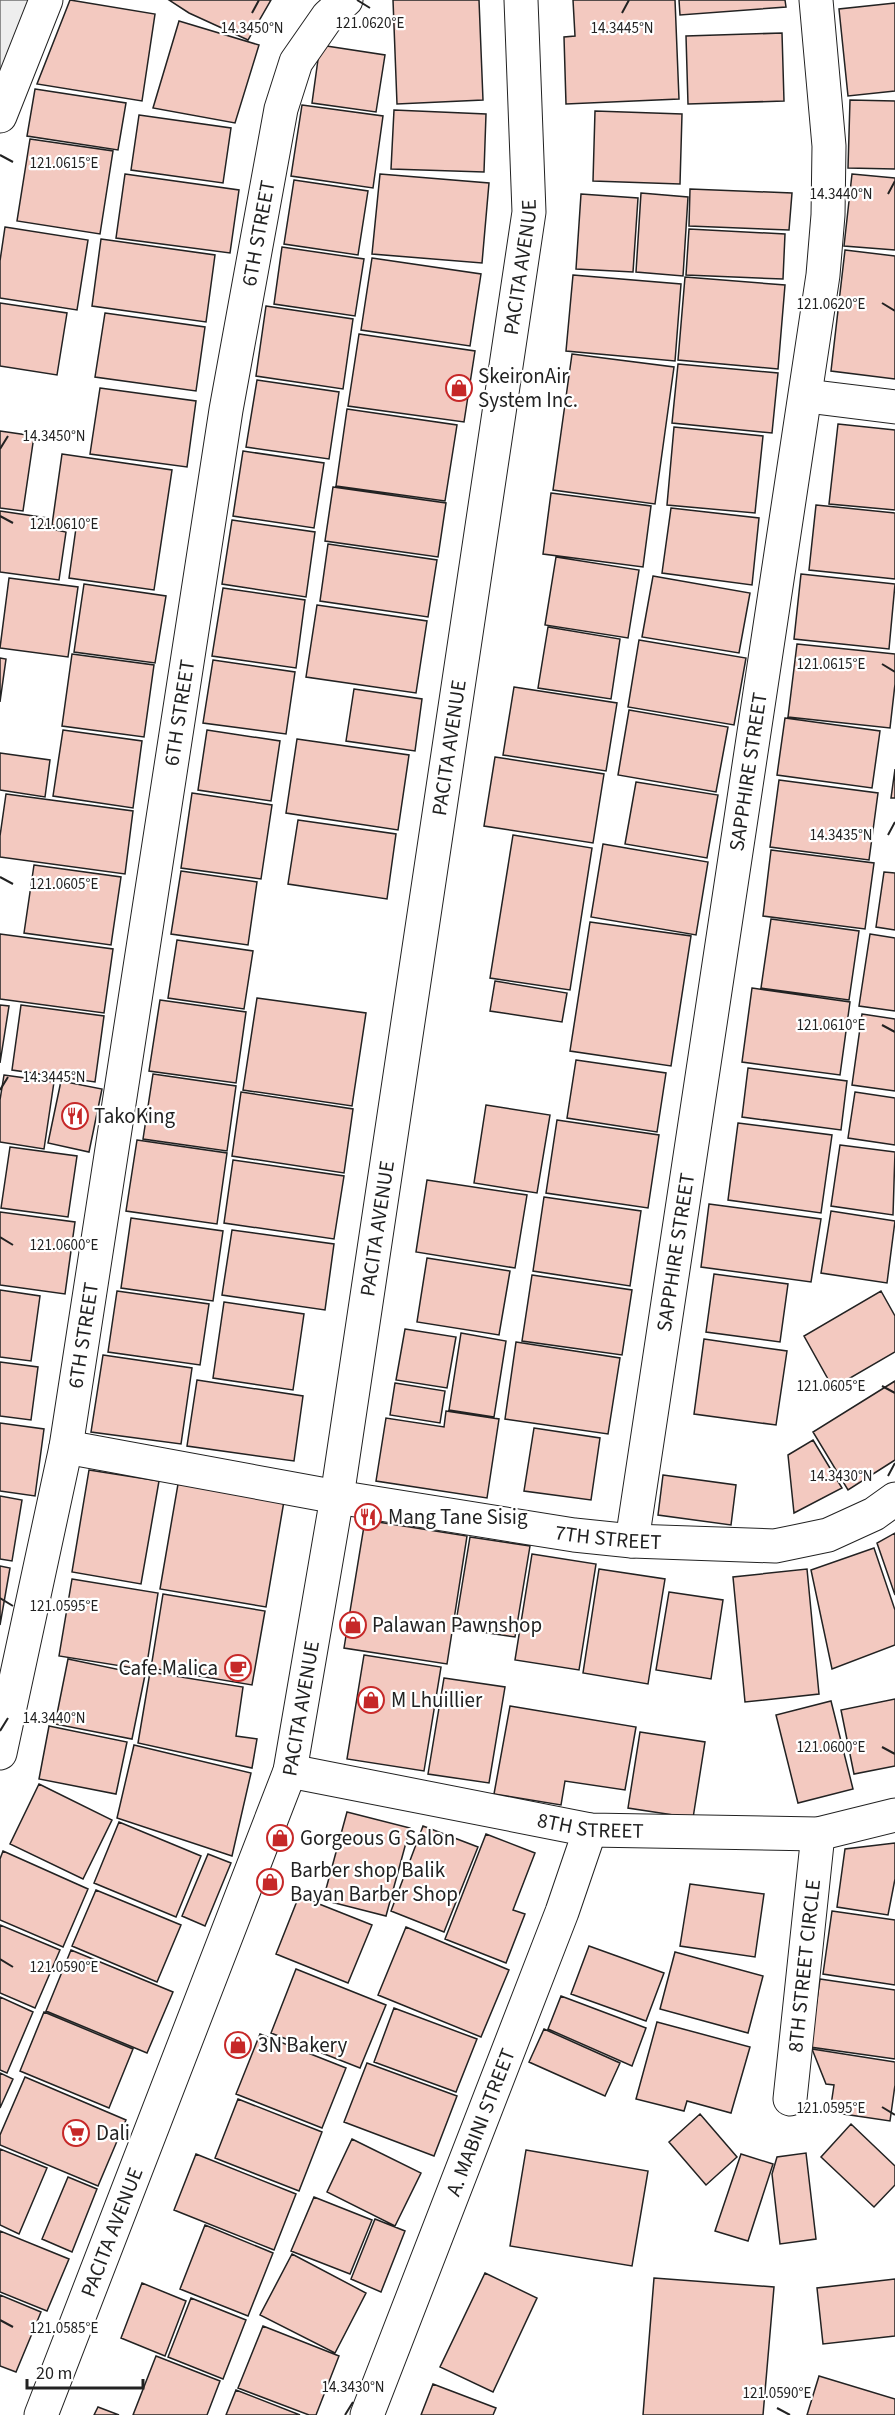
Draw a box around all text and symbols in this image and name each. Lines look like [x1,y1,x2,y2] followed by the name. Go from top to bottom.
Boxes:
[336,13,404,34] text: 121.0620°E
[220,18,284,39] text: 14.3450°N
[590,18,654,39] text: 14.3445°N
[30,153,98,174] text: 121.0615°E
[234,178,283,289] street label: 6TH STREET
[809,184,873,205] text: 14.3440°N
[496,199,544,337] street label: PACITA AVENUE
[797,294,865,315] text: 121.0620°E
[478,361,578,415] place label: SkeironAir System Inc.
[444,373,474,403] shop icon: SkeironAir System Inc.
[22,426,86,447] text: 14.3450°N
[30,514,98,535] text: 121.0610°E
[797,654,865,675] text: 121.0615°E
[156,658,202,768] street label: 6TH STREET
[424,678,474,818] street label: PACITA AVENUE
[721,690,775,853] street label: SAPPHIRE STREET
[809,825,873,846] text: 14.3435°N
[30,874,98,895] text: 121.0605°E
[797,1015,865,1036] text: 121.0610°E
[22,1067,86,1088] text: 14.3445°N
[60,1101,90,1131] restaurant icon: TakoKing
[94,1101,176,1131] place label: TakoKing
[352,1159,402,1298] street label: PACITA AVENUE
[649,1171,702,1334] street label: SAPPHIRE STREET
[30,1235,98,1256] text: 121.0600°E
[60,1280,106,1391] street label: 6TH STREET
[797,1376,865,1397] text: 121.0605°E
[809,1466,873,1487] text: 14.3430°N
[353,1502,383,1532] restaurant icon: Mang Tane Sisig
[388,1502,528,1532] place label: Mang Tane Sisig
[553,1517,662,1557] street label: 7TH STREET
[30,1596,98,1617] text: 121.0595°E
[338,1610,368,1640] shop icon: Palawan Pawnshop
[372,1610,542,1640] place label: Palawan Pawnshop
[274,1638,327,1778] street label: PACITA AVENUE
[119,1653,218,1683] place label: Cafe Malica
[223,1653,253,1683] cafe icon: Cafe Malica
[356,1685,386,1715] shop icon: M Lhuillier
[391,1685,483,1715] place label: M Lhuillier
[22,1708,86,1729] text: 14.3440°N
[797,1737,865,1758] text: 121.0600°E
[535,1805,644,1846] street label: 8TH STREET
[265,1823,295,1853] shop icon: Gorgeous G Salon
[300,1823,455,1853] place label: Gorgeous G Salon
[290,1855,458,1909] place label: Barber shop Balik Bayan Barber Shop
[255,1867,285,1897] shop icon: Barber shop Balik Bayan Barber Shop
[780,1878,828,2054] street label: 8TH STREET CIRCLE
[30,1957,98,1978] text: 121.0590°E
[223,2030,253,2060] shop icon: 3N Bakery
[258,2030,347,2060] place label: 3N Bakery
[438,2044,523,2200] street label: A. MABINI STREET
[797,2098,865,2119] text: 121.0595°E
[61,2118,91,2148] supermarket icon: Dali
[96,2118,130,2148] place label: Dali
[73,2163,150,2301] street label: PACITA AVENUE
[30,2318,98,2339] text: 121.0585°E
[27,2352,142,2390] scale bar
[36,2361,72,2386] text: 20 m
[321,2377,385,2398] text: 14.3430°N
[743,2383,811,2404] text: 121.0590°E

